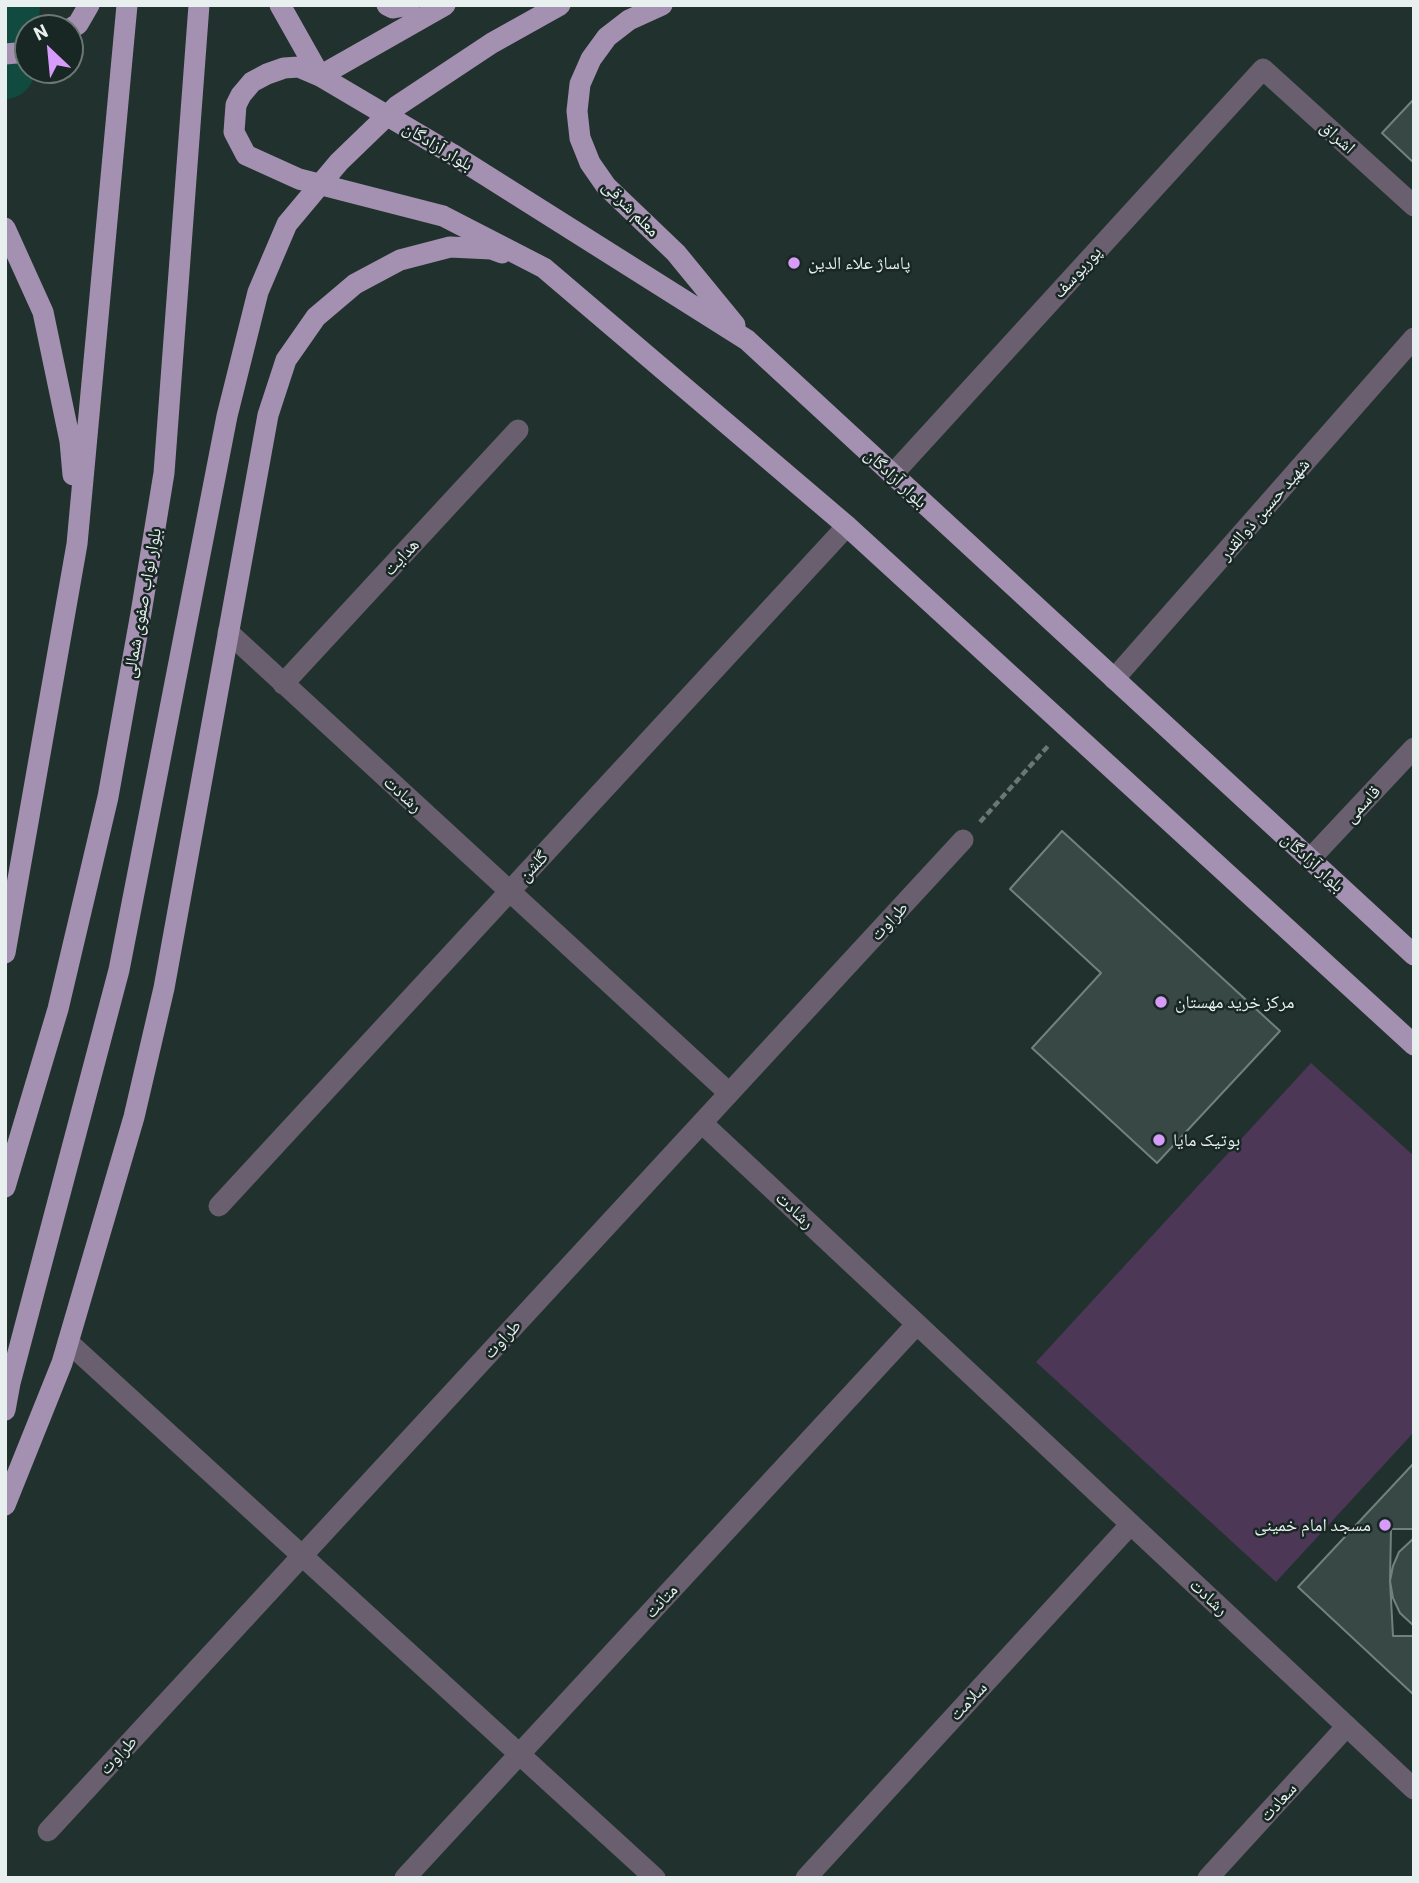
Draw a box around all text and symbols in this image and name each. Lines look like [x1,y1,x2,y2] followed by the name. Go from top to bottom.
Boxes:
[14,14,84,84] north arrow
[30,18,51,45] text: N
[1316,116,1360,158] street label: اشراق
[399,117,477,175] street label: بلوار آزادگان
[598,175,664,241] street label: معلم شرقی
[1048,241,1106,303] street label: پوریوسف
[808,252,911,274] place label: پاساژ علاء الدین
[786,255,802,271] marker: پاساژ علاء الدین
[860,443,932,513] street label: بلوار آزادگان
[1214,454,1314,564] street label: شهید حسین ذوالقدر
[118,526,166,680] street label: بلوار نواب صفوی شمالی
[378,534,424,580] street label: هدایت
[379,771,427,817] street label: رشادت
[1339,781,1385,827] street label: قاسمی
[1277,827,1349,897] street label: بلوار آزادگان
[513,846,553,886] street label: گلشن
[865,897,913,945] street label: طراوت
[1175,991,1294,1013] place label: مرکز خرید مهستان
[1153,994,1169,1010] marker: مرکز خرید مهستان
[1173,1129,1240,1151] place label: بوتیک مایا
[1151,1132,1167,1148] marker: بوتیک مایا
[771,1187,819,1233] street label: رشادت
[478,1315,526,1363] street label: طراوت
[1254,1514,1371,1536] place label: مسجد امام خمینی
[1377,1517,1393,1533] marker: مسجد امام خمینی
[1185,1574,1233,1620] street label: رشادت
[640,1579,682,1623] street label: متانت
[945,1677,991,1725] street label: سلامت
[94,1731,142,1779] street label: طراوت
[1255,1778,1301,1826] street label: سعادت

